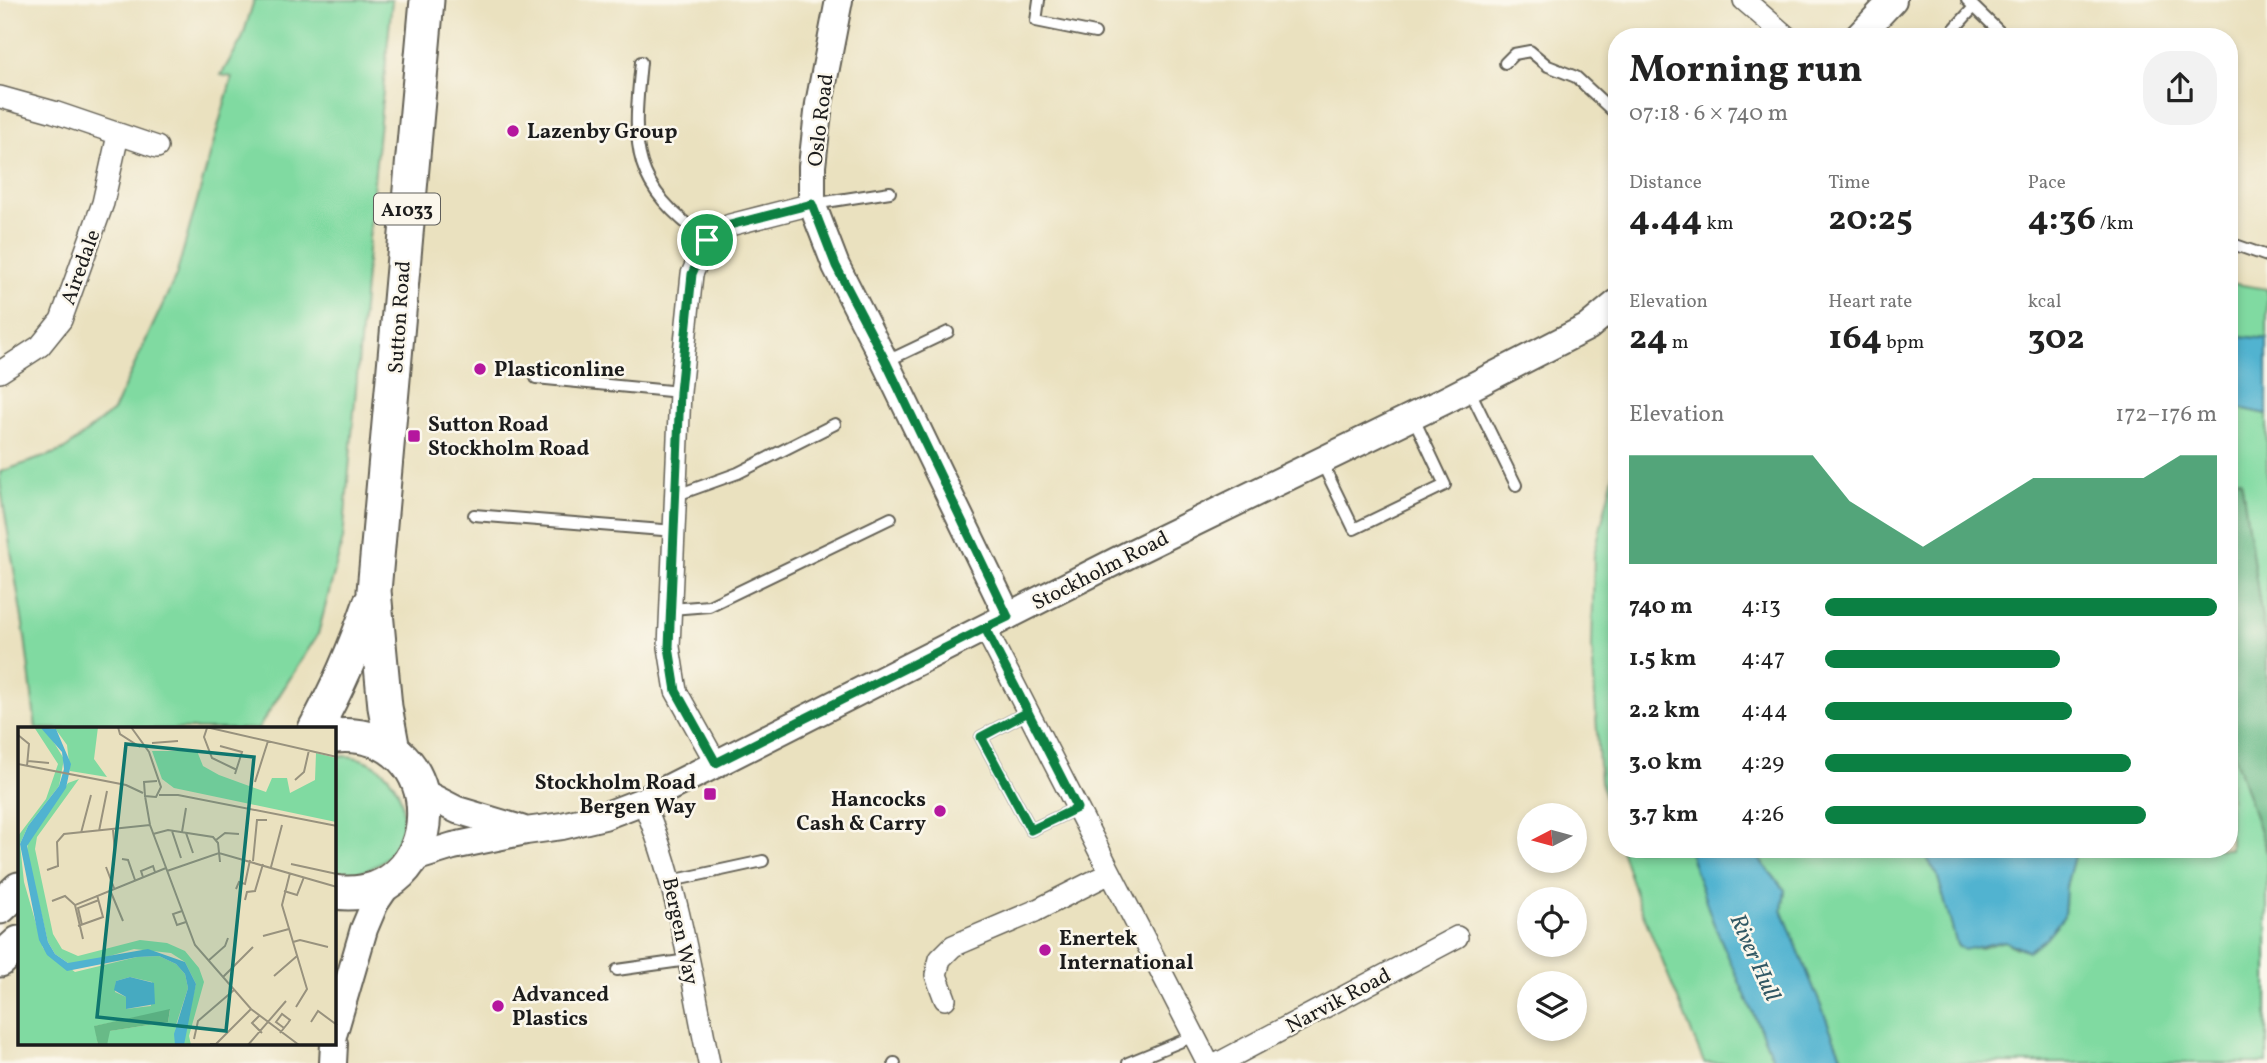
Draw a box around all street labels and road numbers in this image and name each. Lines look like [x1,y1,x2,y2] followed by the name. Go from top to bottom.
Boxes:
[801,72,842,168] street label: Oslo Road
[374,194,440,224] road number: A1033
[54,226,108,309] street label: Airedale
[382,260,419,375] street label: Sutton Road
[1027,524,1174,618] street label: Stockholm Road
[654,875,705,988] street label: Bergen Way
[1281,961,1396,1041] street label: Narvik Road

